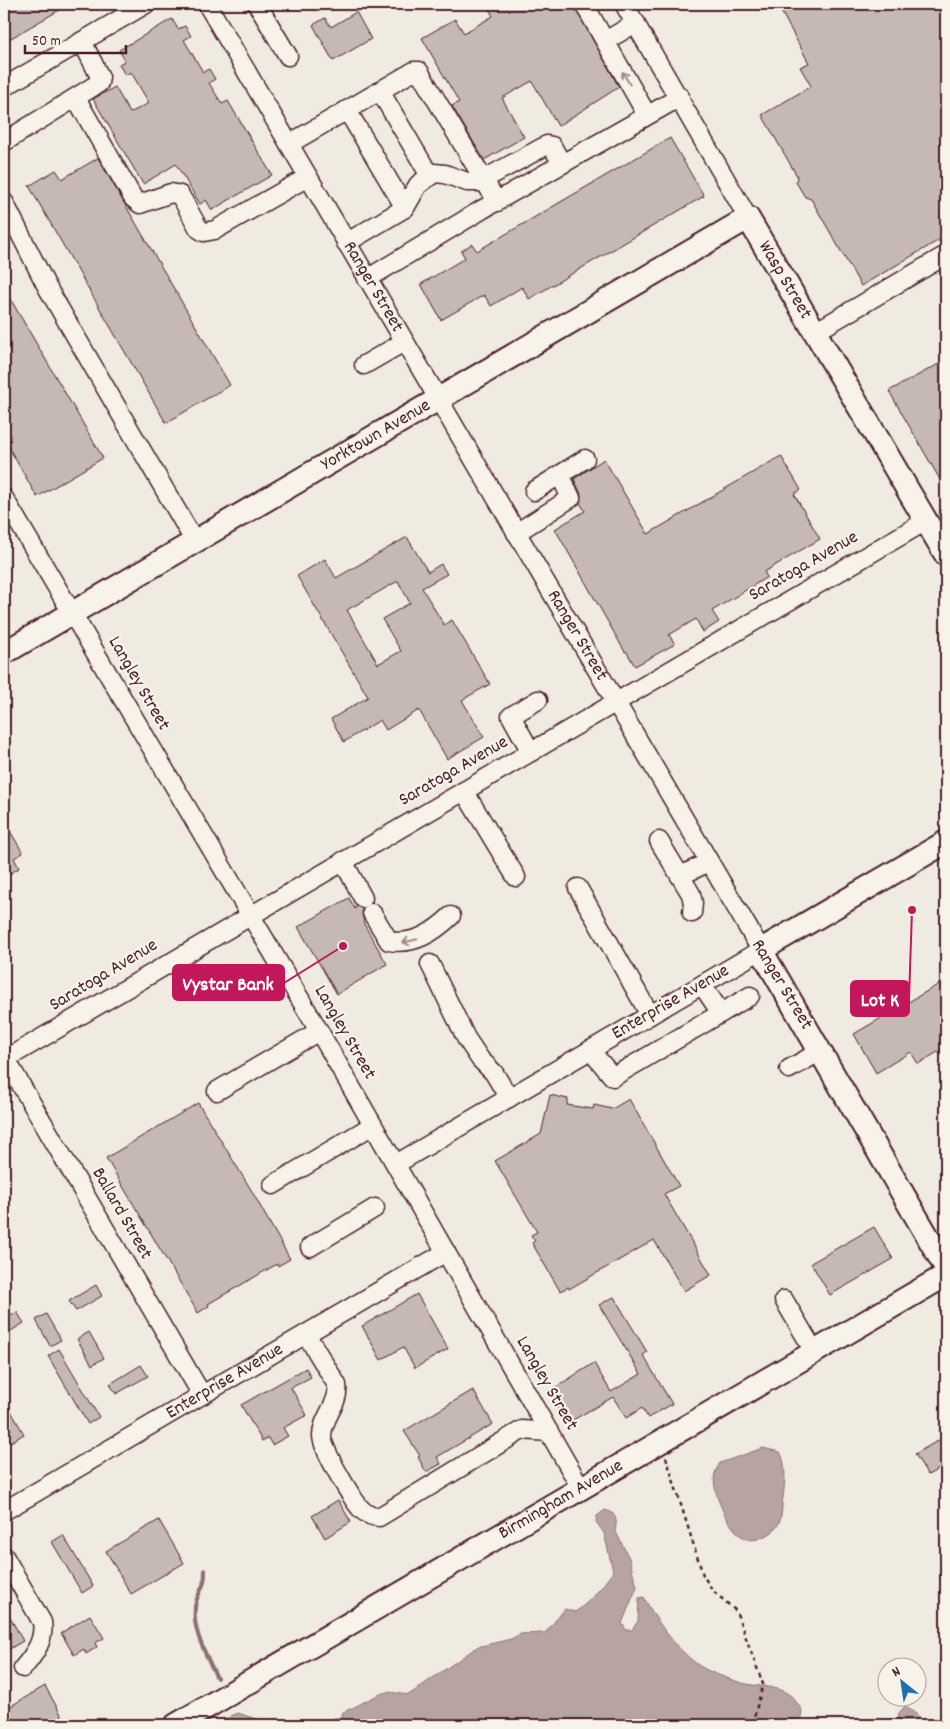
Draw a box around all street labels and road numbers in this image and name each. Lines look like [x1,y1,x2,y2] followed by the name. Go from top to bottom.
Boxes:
[336,236,410,338] street label: Ranger Street
[751,236,818,325] street label: Wasp Street
[316,393,436,478] street label: Yorktown Avenue
[744,525,864,609] street label: Saratoga Avenue
[540,585,614,686] street label: Ranger Street
[100,632,176,736] street label: Langley Street
[394,730,514,814] street label: Saratoga Avenue
[45,933,163,1019] street label: Saratoga Avenue
[743,935,819,1035] street label: Ranger Street
[607,958,735,1048] street label: Enterprise Avenue
[306,981,382,1085] street label: Langley Street
[84,1163,158,1265] street label: Ballard Street
[508,1332,584,1436] street label: Langley Street
[161,1337,289,1427] street label: Enterprise Avenue
[494,1453,628,1547] street label: Birmingham Avenue

